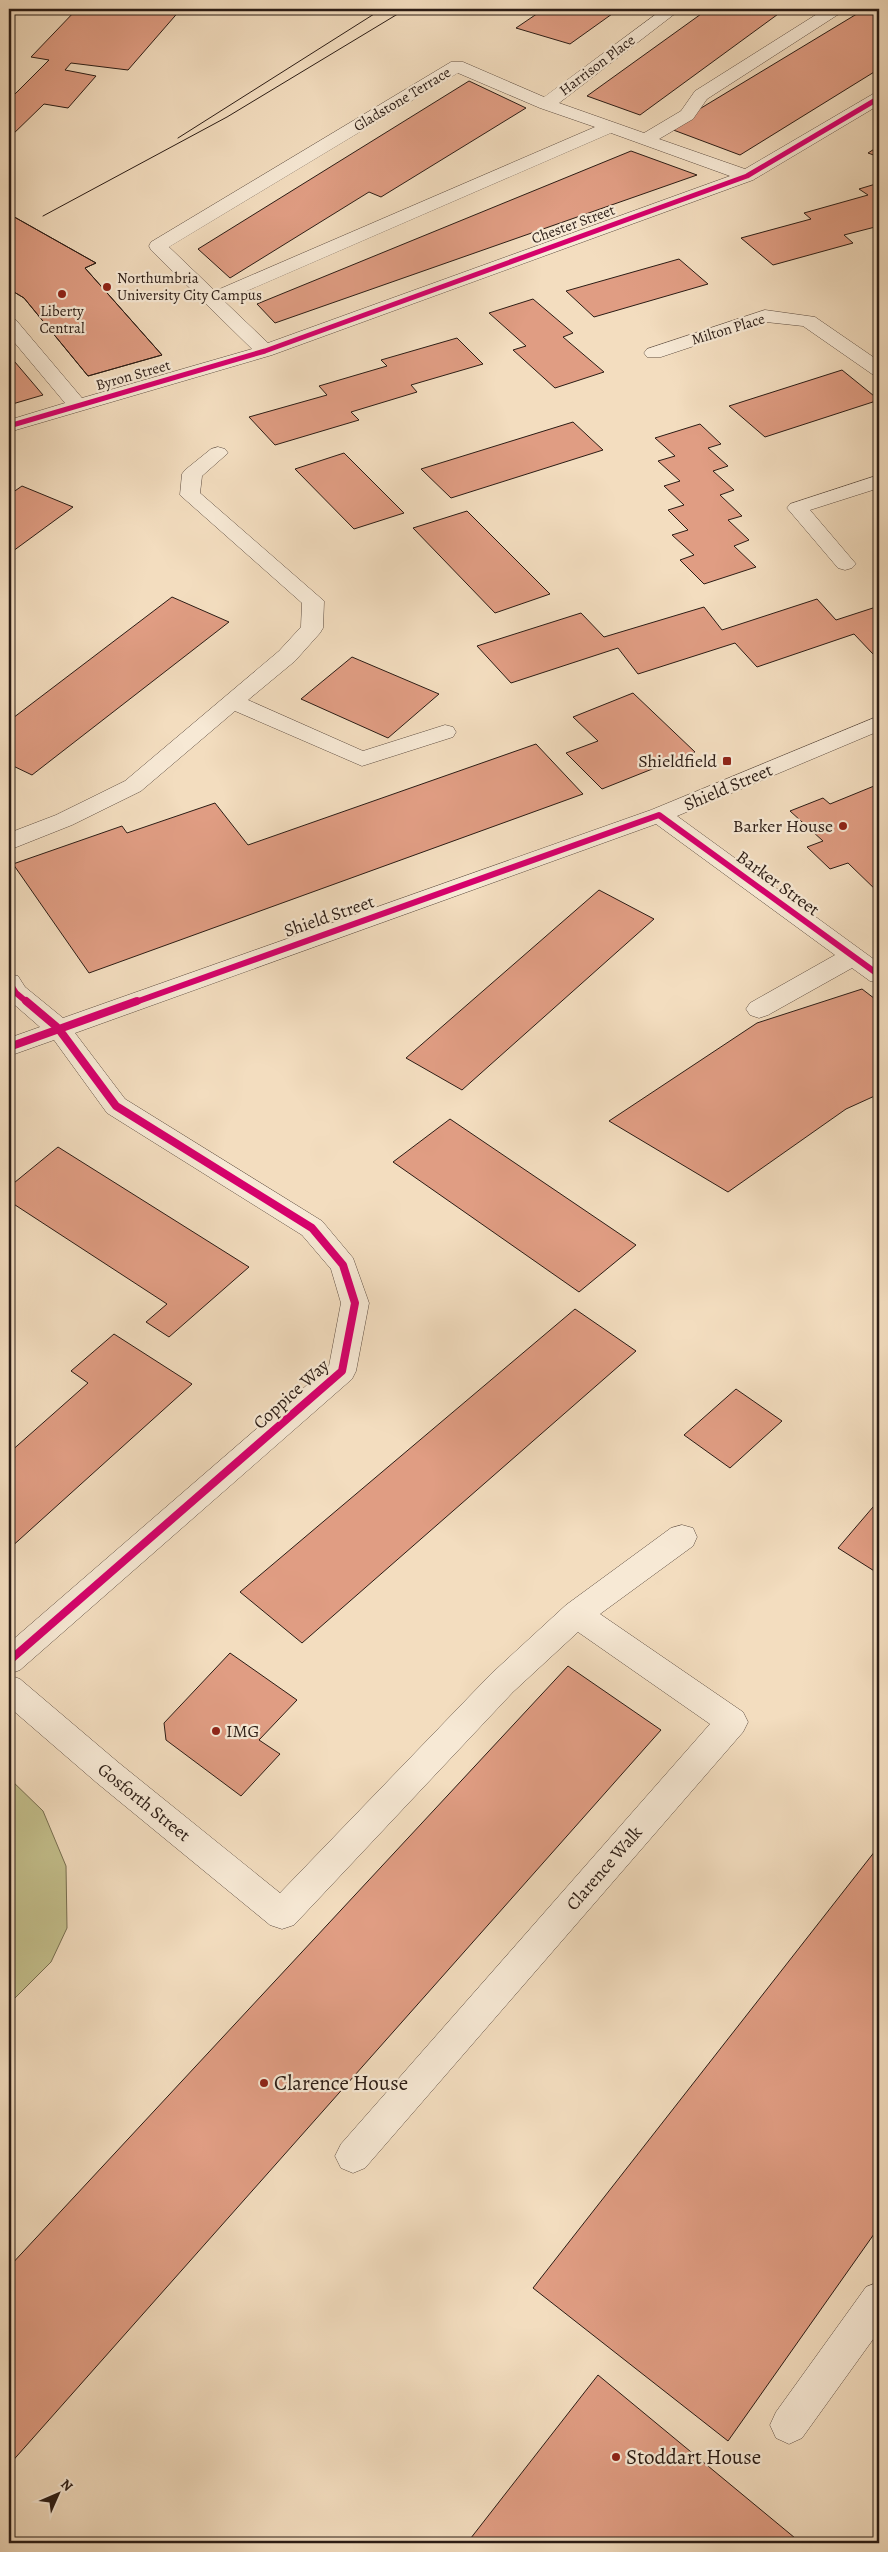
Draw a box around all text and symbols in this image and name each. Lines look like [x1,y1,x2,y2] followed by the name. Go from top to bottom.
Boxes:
[555,30,639,100] street label: Harrison Place
[350,62,455,136] street label: Gladstone Terrace
[529,200,618,248] street label: Chester Street
[117,268,262,305] place label: Northumbria University City Campus
[101,281,113,293] marker: Northumbria University City Campus
[56,288,68,300] marker: Liberty Central
[39,301,85,338] place label: Liberty Central
[689,308,767,350] street label: Milton Place
[93,355,173,395] street label: Byron Street
[638,749,717,773] place label: Shieldfield
[721,755,733,767] marker: Shieldfield
[680,758,776,816] street label: Shield Street
[733,814,833,838] place label: Barker House
[837,820,849,832] marker: Barker House
[732,845,824,921] street label: Barker Street
[281,889,377,943] street label: Shield Street
[248,1353,335,1434] street label: Coppice Way
[226,1719,260,1743] place label: IMG
[210,1725,222,1737] marker: IMG
[93,1757,195,1847] street label: Gosforth Street
[561,1821,647,1915] street label: Clarence Walk
[274,2069,408,2097] place label: Clarence House
[258,2077,270,2089] marker: Clarence House
[626,2443,761,2471] place label: Stoddart House
[610,2451,622,2463] marker: Stoddart House
[32,2470,82,2520] north arrow
[57,2475,77,2495] text: N

